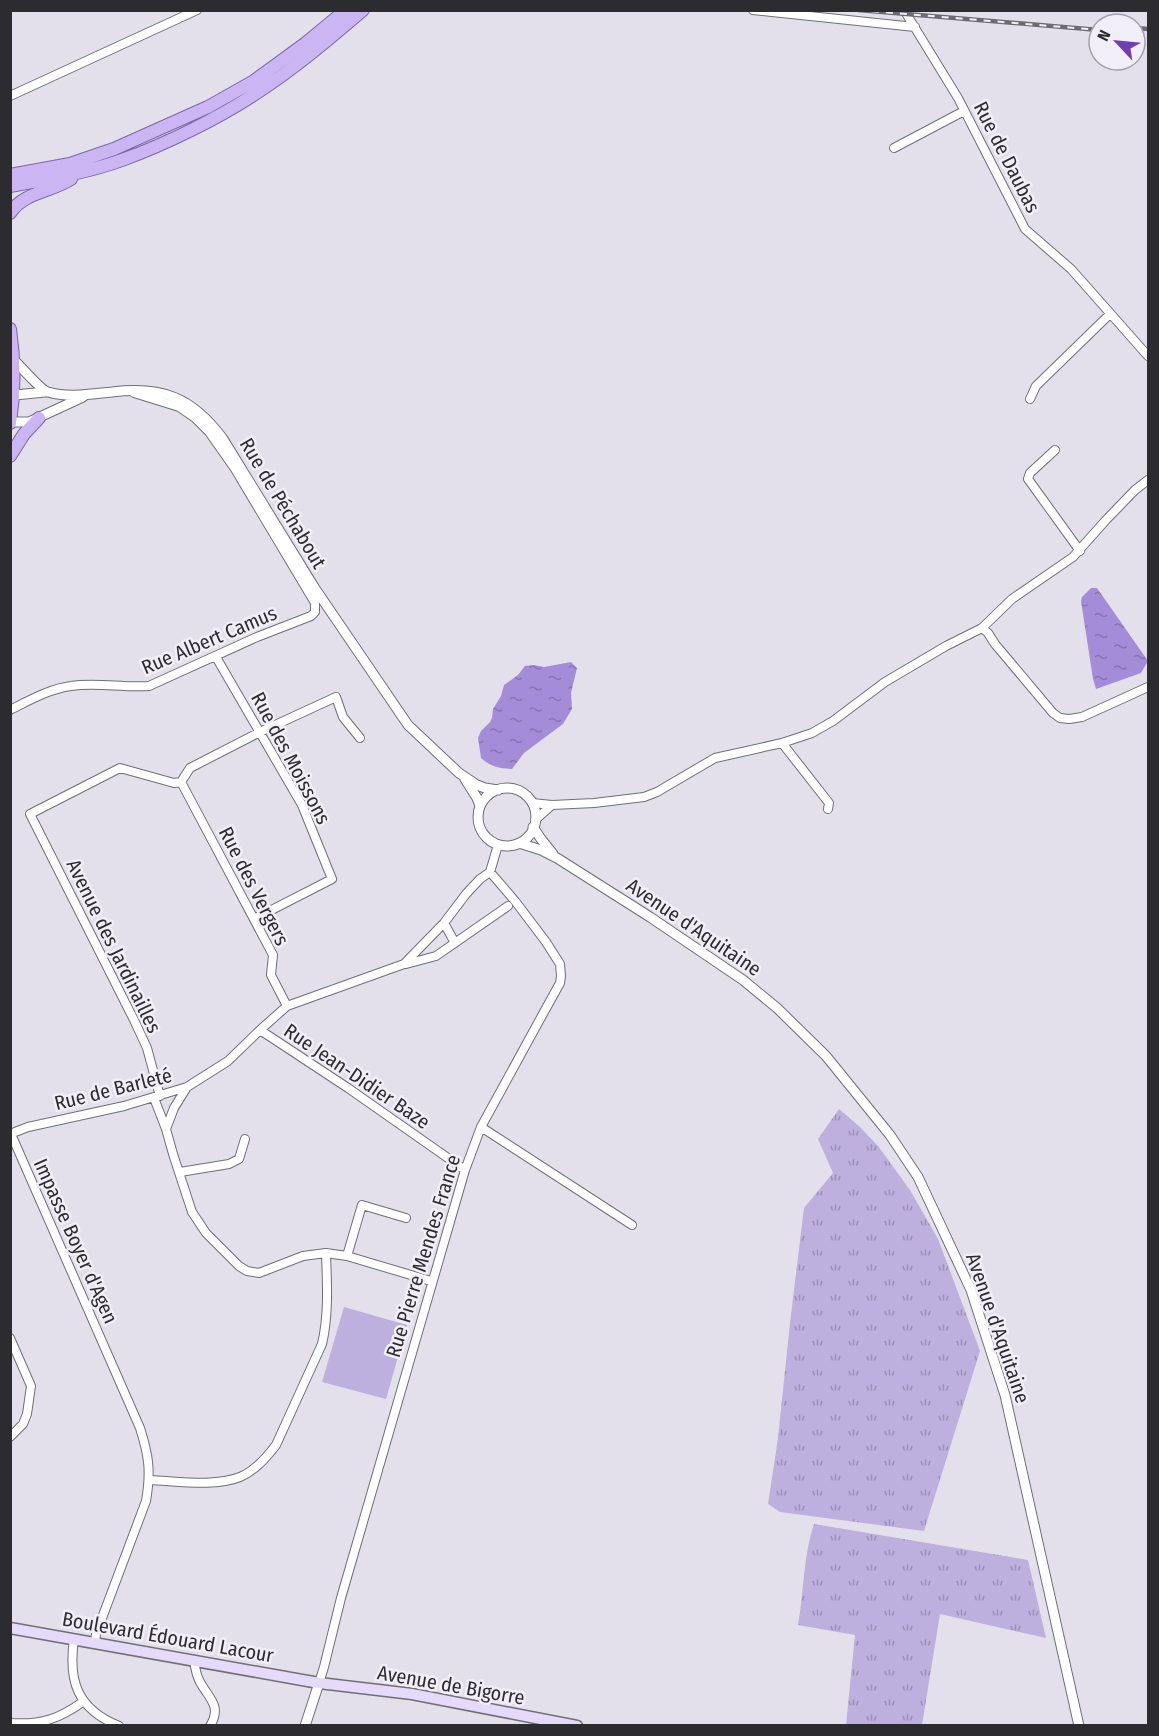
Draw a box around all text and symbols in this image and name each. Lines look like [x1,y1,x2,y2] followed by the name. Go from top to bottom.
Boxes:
[1087,12,1147,72] north arrow
[1093,27,1115,44] text: N
[969,97,1045,217] street label: Rue de Daubas
[235,433,332,573] street label: Rue de Péchabout
[138,601,280,679] street label: Rue Albert Camus
[246,688,336,828] street label: Rue des Moissons
[214,823,294,949] street label: Rue des Vergers
[61,855,167,1037] street label: Avenue des Jardinailles
[622,873,766,981] street label: Avenue d'Aquitaine
[279,1018,435,1134] street label: Rue Jean-Didier Baze
[52,1063,174,1115] street label: Rue de Barleté
[381,1152,465,1360] street label: Rue Pierre Mendes France
[29,1155,123,1327] street label: Impasse Boyer d'Agen
[961,1250,1035,1406] street label: Avenue d'Aquitaine
[60,1607,276,1667] street label: Boulevard Édouard Lacour
[376,1660,526,1710] street label: Avenue de Bigorre

